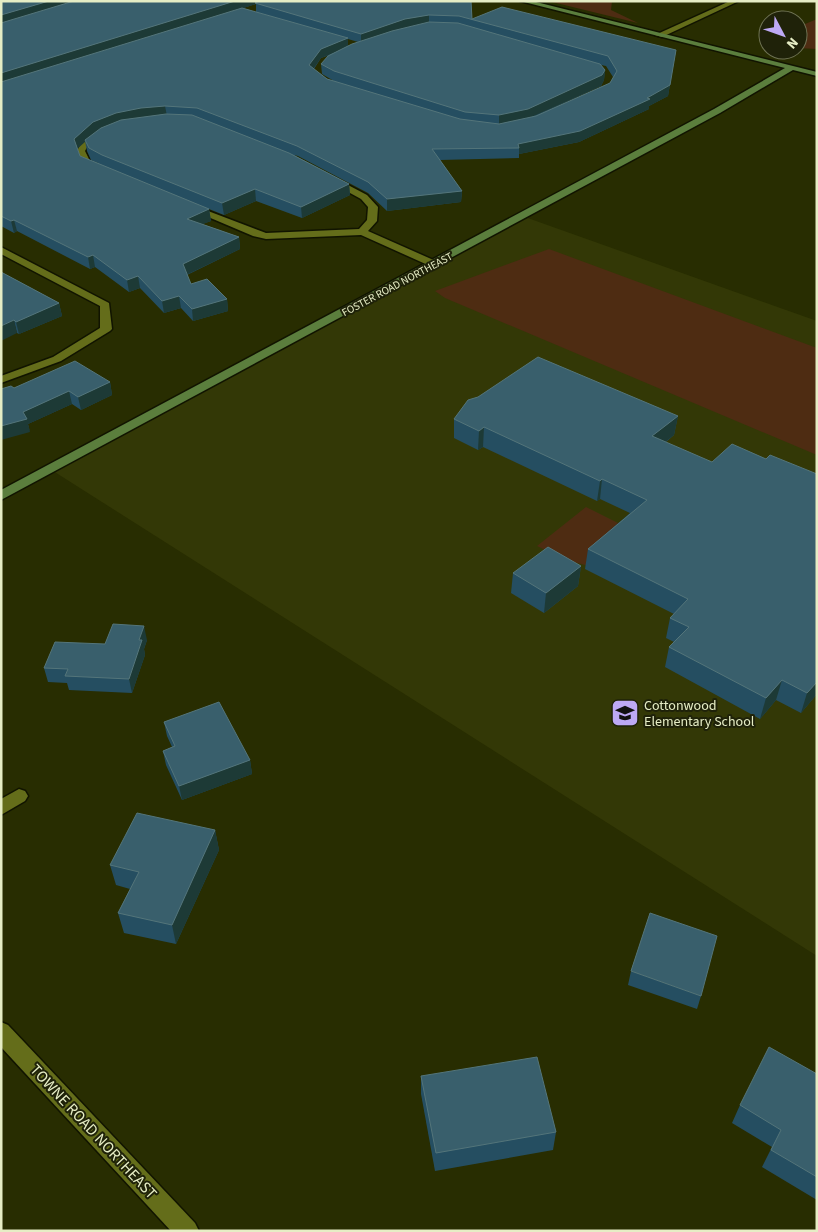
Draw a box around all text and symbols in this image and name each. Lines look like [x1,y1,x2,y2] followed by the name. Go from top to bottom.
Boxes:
[758,10,808,60] north arrow
[781,33,803,53] text: N
[339,249,455,320] street label: FOSTER ROAD NORTHEAST
[644,696,755,732] place label: Cottonwood Elementary School
[610,698,640,728] school or university icon: Cottonwood Elementary School
[25,1059,162,1204] street label: TOWNE ROAD NORTHEAST

